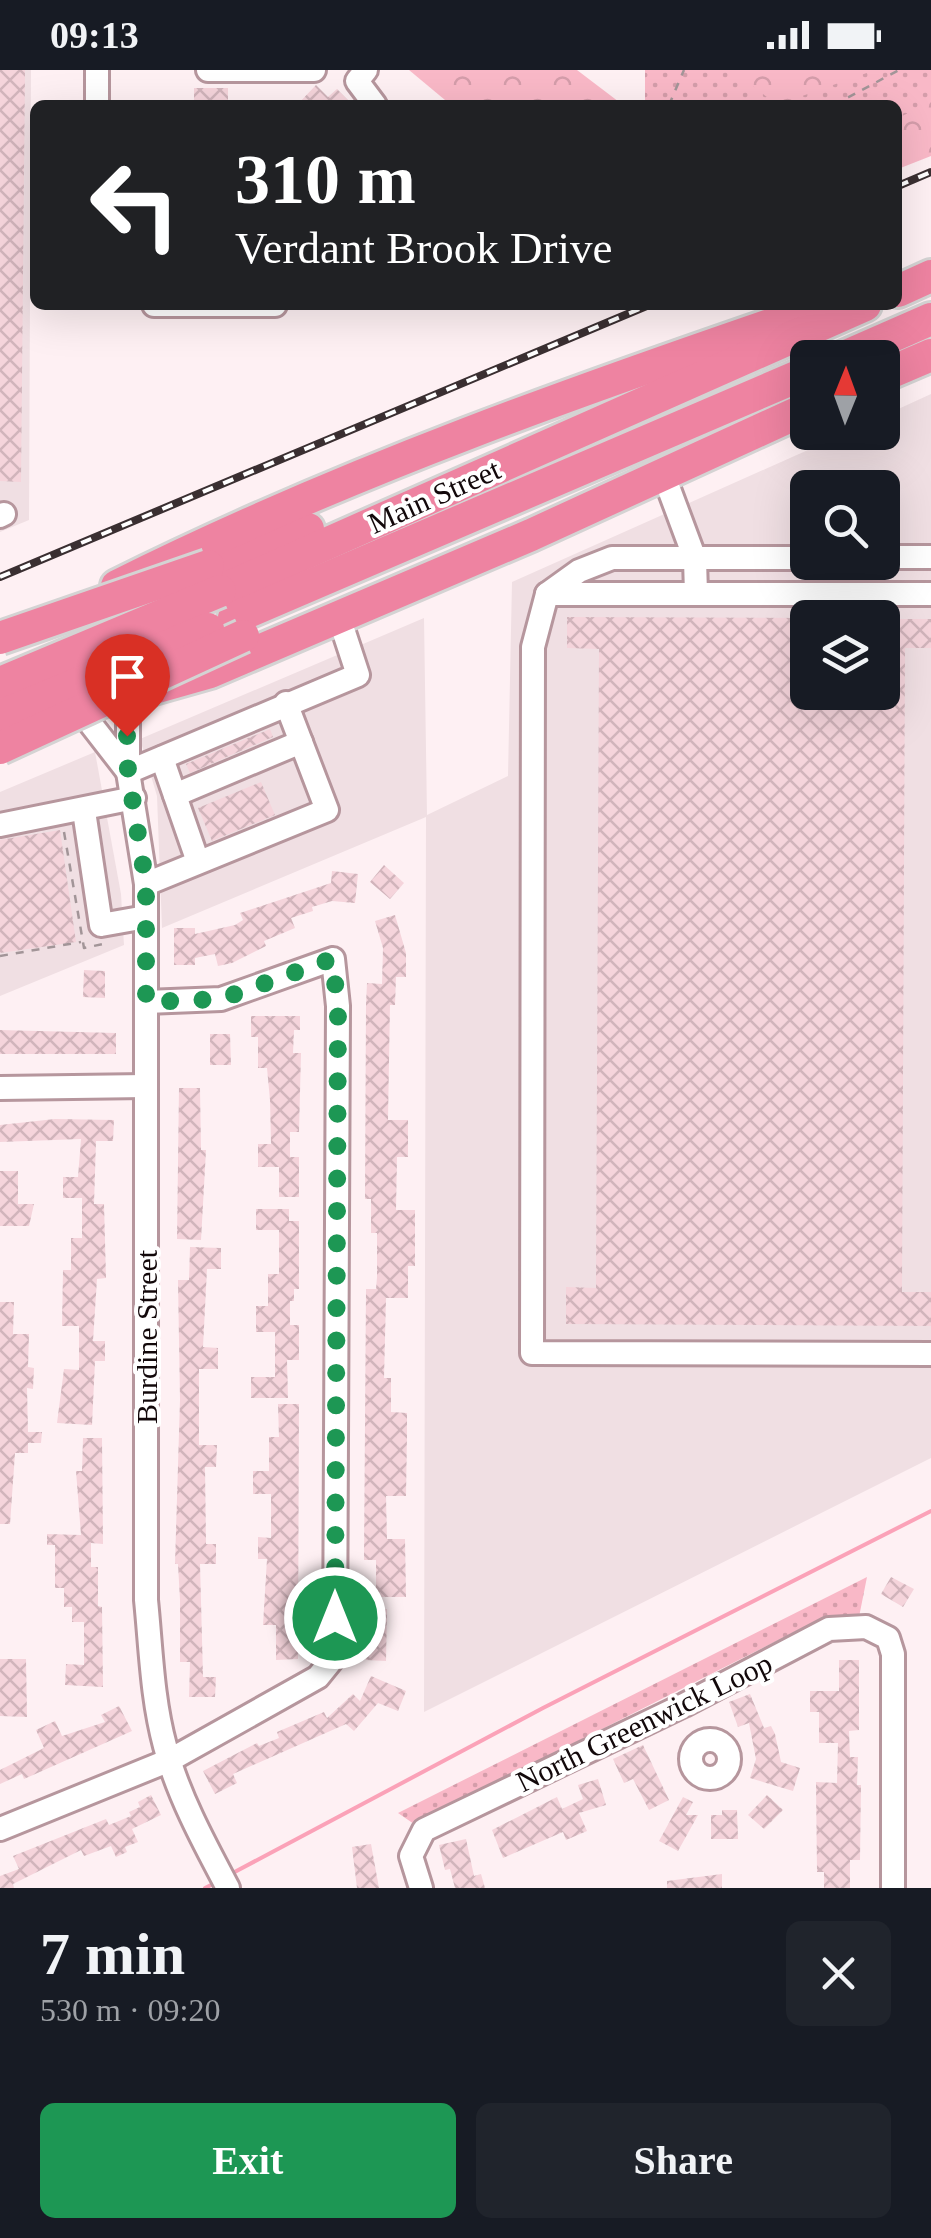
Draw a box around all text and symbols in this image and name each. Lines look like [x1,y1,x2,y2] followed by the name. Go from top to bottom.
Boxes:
[50,14,139,56] text: 09:13
[70,140,200,270] icon: left
[235,141,416,218] text: 310 m
[235,223,612,273] text: Verdant Brook Drive
[790,340,900,450] north arrow
[790,340,900,710] map controls
[363,452,506,540] street label: Main Street
[790,470,900,580] button: search
[790,600,900,710] button: layers
[85,634,170,737] pin
[100,649,155,704] icon: arrive
[130,1249,163,1424] street label: Burdine Street
[283,1566,387,1670] position arrow
[511,1646,777,1798] street label: North Greenwick Loop
[40,1921,185,1987] text: 7 min
[786,1921,891,2026] button: close
[40,1992,220,2028] text: 530 m · 09:20
[40,2103,456,2218] button: Exit
[476,2103,891,2218] button: Share

